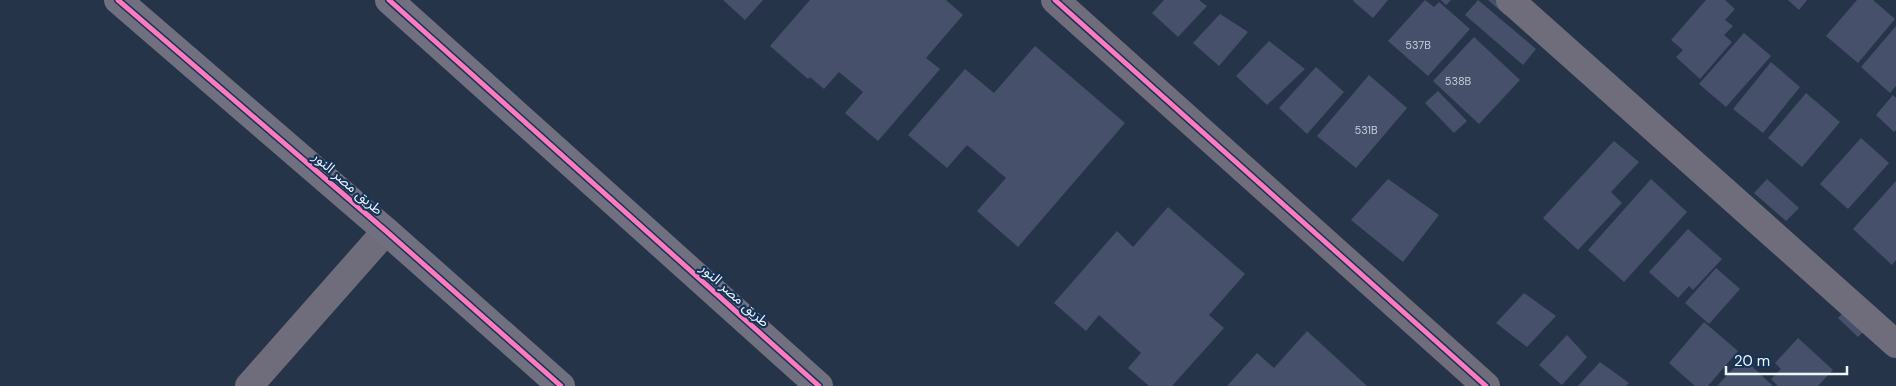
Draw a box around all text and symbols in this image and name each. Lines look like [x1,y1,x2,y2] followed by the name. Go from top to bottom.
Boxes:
[1405,38,1431,52] house number: 537B
[1445,74,1472,88] house number: 538B
[1354,123,1378,137] house number: 531B
[308,147,387,219] street label: طريق مصر النور
[695,258,773,332] street label: طريق مصر النور
[1726,344,1847,376] scale bar
[1734,351,1770,371] text: 20 m

